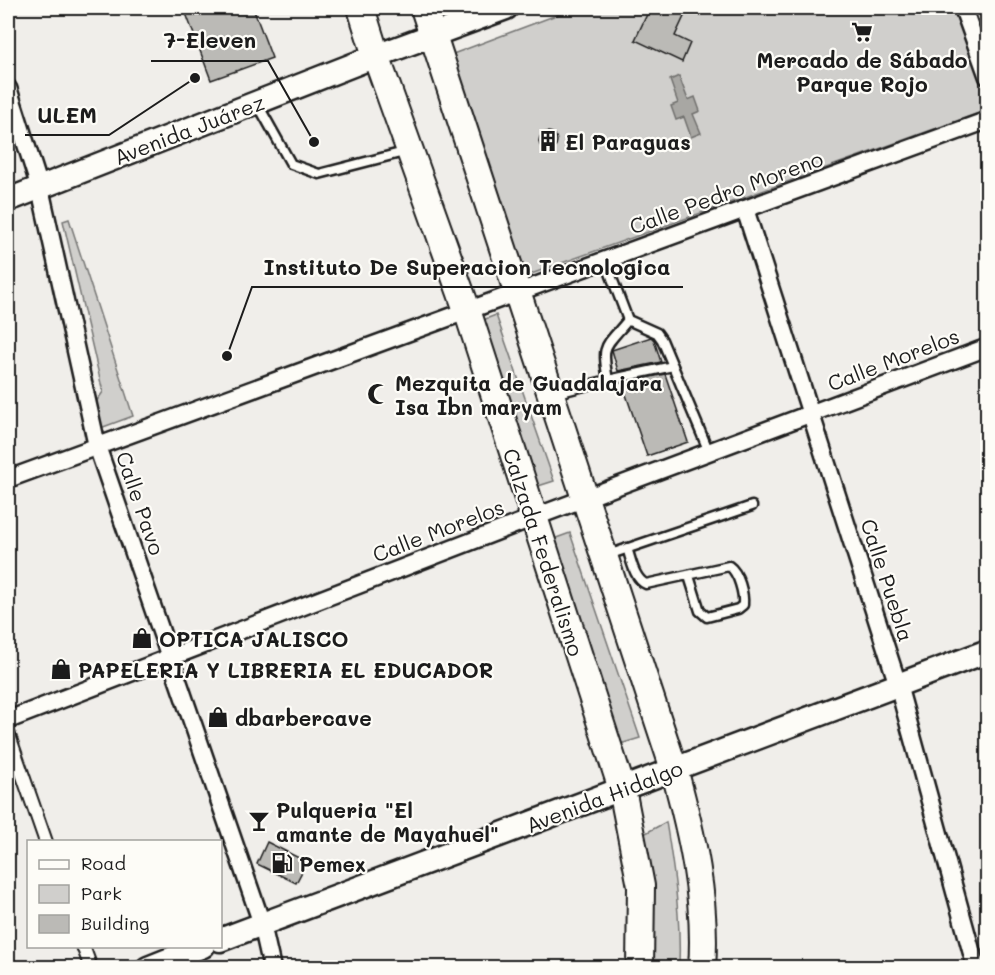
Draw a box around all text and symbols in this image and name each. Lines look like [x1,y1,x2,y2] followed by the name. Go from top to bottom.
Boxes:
[850,20,874,44] supermarket icon: Mercado de Sábado Parque Rojo
[151,21,268,61] callout: 7-Eleven
[164,25,256,54] text: 7-Eleven
[756,46,968,97] place label: Mercado de Sábado Parque Rojo
[110,88,268,170] street label: Avenida Juárez
[25,95,109,135] callout: ULEM
[37,100,97,129] text: ULEM
[565,128,691,155] place label: El Paraguas
[536,129,560,153] building icon: El Paraguas
[626,144,826,240] street label: Calle Pedro Moreno
[252,247,683,287] callout: Instituto De Superacion Tecnologica
[264,252,670,281] text: Instituto De Superacion Tecnologica
[823,321,963,397] street label: Calle Morelos
[395,369,663,421] place label: Mezquita de Guadalajara Isa Ibn maryam
[366,382,390,406] mosque icon: Mezquita de Guadalajara Isa Ibn maryam
[498,445,590,659] street label: Calzada Federalismo
[111,448,171,558] street label: Calle Pavo
[368,492,508,568] street label: Calle Morelos
[855,515,921,645] street label: Calle Puebla
[159,625,348,652] place label: OPTICA JALISCO
[130,626,154,650] shop icon: OPTICA JALISCO
[78,656,493,683] place label: PAPELERIA Y LIBRERIA EL EDUCADOR
[49,657,73,681] shop icon: PAPELERIA Y LIBRERIA EL EDUCADOR
[235,704,372,731] place label: dbarbercave
[206,705,230,729] shop icon: dbarbercave
[522,754,686,838] street label: Avenida Hidalgo
[276,796,499,848] place label: Pulqueria "El amante de Mayahuel"
[247,809,271,833] bar icon: Pulqueria "El amante de Mayahuel"
[27,840,222,948] legend
[299,850,366,877] place label: Pemex
[81,851,126,875] text: Road
[270,851,294,875] fuel station icon: Pemex
[81,881,122,905] text: Park
[81,911,149,935] text: Building

